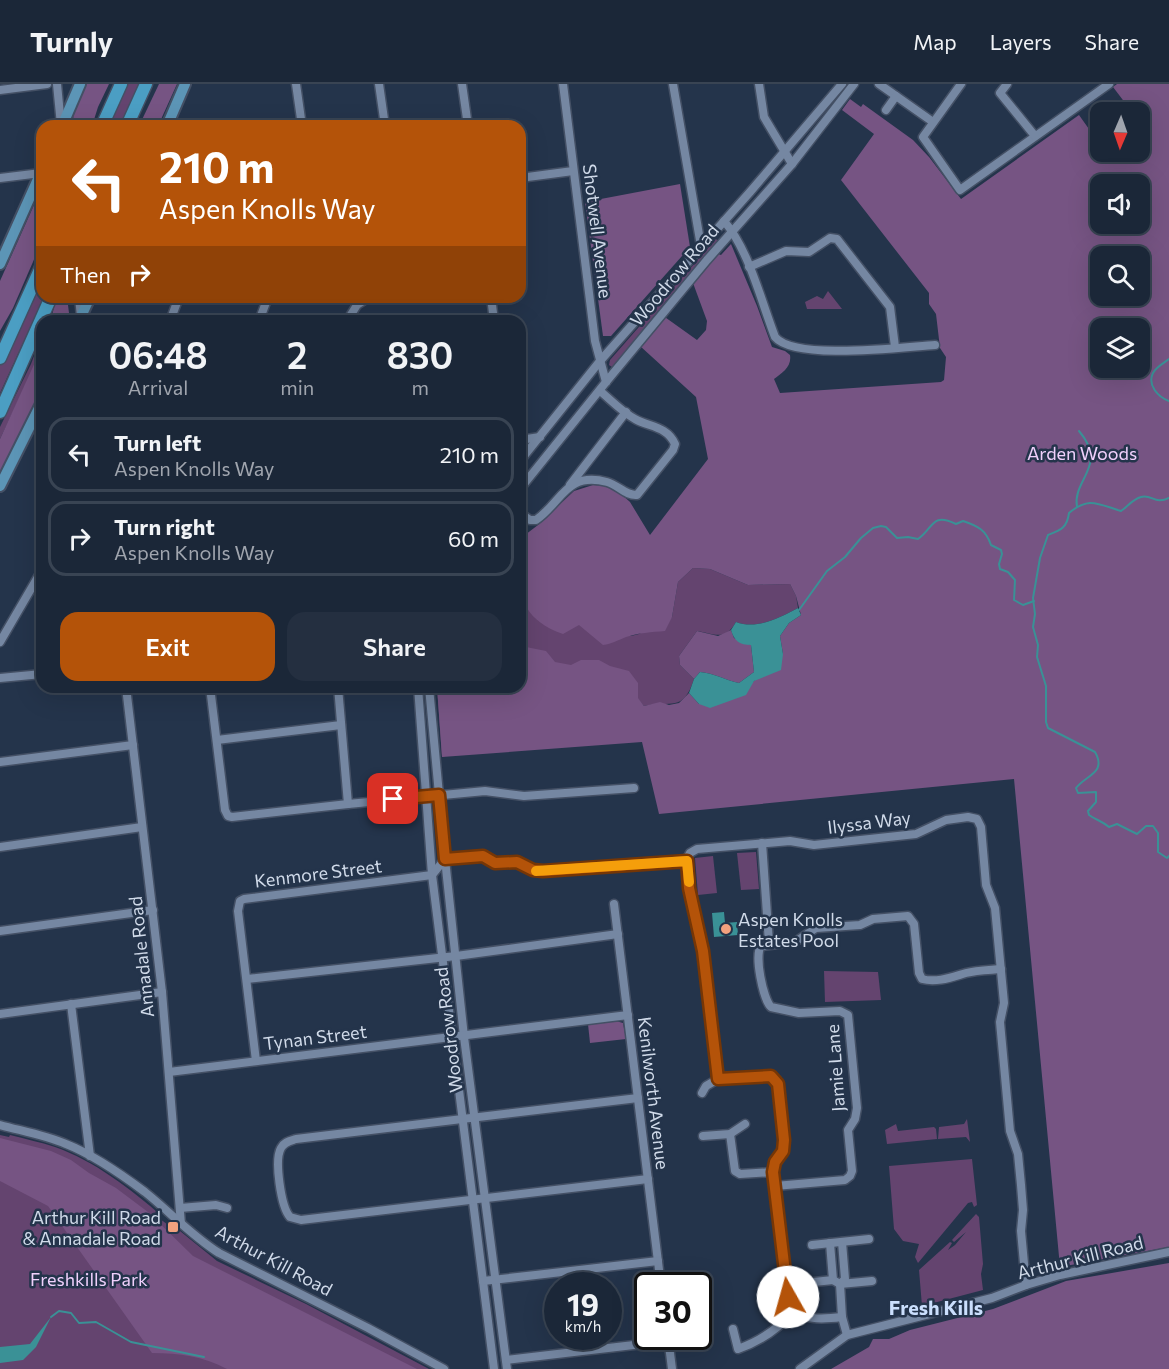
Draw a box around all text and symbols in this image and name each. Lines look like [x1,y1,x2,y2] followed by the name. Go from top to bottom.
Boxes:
[30,24,113,58] text: Turnly
[913,29,957,54] text: Map
[990,29,1052,54] text: Layers
[1085,29,1139,54] text: Share
[1090,102,1150,162] north arrow
[1090,102,1150,378] map controls
[159,140,274,192] text: 210 m
[60,144,138,222] icon: left
[579,163,617,299] street label: Shotwell Avenue
[1090,174,1150,234] button: sound
[159,192,376,225] text: Aspen Knolls Way
[625,220,723,330] street label: Woodrow Road
[1090,246,1150,306] button: search
[123,258,156,291] icon: right
[60,261,111,288] text: Then
[1090,318,1150,378] button: layers
[109,332,208,376] text: 06:48
[287,332,307,376] text: 2
[387,332,453,376] text: 830
[128,375,188,399] text: Arrival
[280,375,314,399] text: min
[411,375,429,399] text: m
[114,429,201,456] text: Turn left
[63,438,96,471] icon: left
[440,441,499,468] text: 210 m
[1027,442,1137,464] park label: Arden Woods
[114,456,274,480] text: Aspen Knolls Way
[114,513,215,540] text: Turn right
[63,522,96,555] icon: right
[448,525,499,552] text: 60 m
[114,540,274,564] text: Aspen Knolls Way
[60,612,275,681] button: Exit
[287,612,502,681] button: Share
[367,773,418,824] pin
[376,782,409,815] icon: arrive
[826,806,912,838] street label: Ilyssa Way
[253,854,383,892] street label: Kenmore Street
[124,895,158,1019] street label: Annadale Road
[738,908,843,951] place label: Aspen Knolls Estates Pool
[719,922,733,936] marker: Aspen Knolls Estates Pool
[429,966,467,1094] street label: Woodrow Road
[634,1015,674,1171] street label: Kenilworth Avenue
[262,1020,368,1054] street label: Tynan Street
[821,1024,849,1112] street label: Jamie Lane
[23,1206,161,1249] place label: Arthur Kill Road & Annadale Road
[166,1220,180,1234] marker: Arthur Kill Road & Annadale Road
[212,1220,336,1300] street label: Arthur Kill Road
[1015,1231,1145,1283] street label: Arthur Kill Road
[756,1265,820,1329] position arrow
[30,1268,148,1290] park label: Freshkills Park
[634,1272,712,1350] speed limit sign: 30
[567,1285,599,1322] text: 19
[889,1295,983,1319] district label: Fresh Kills
[565,1317,601,1335] text: km/h

